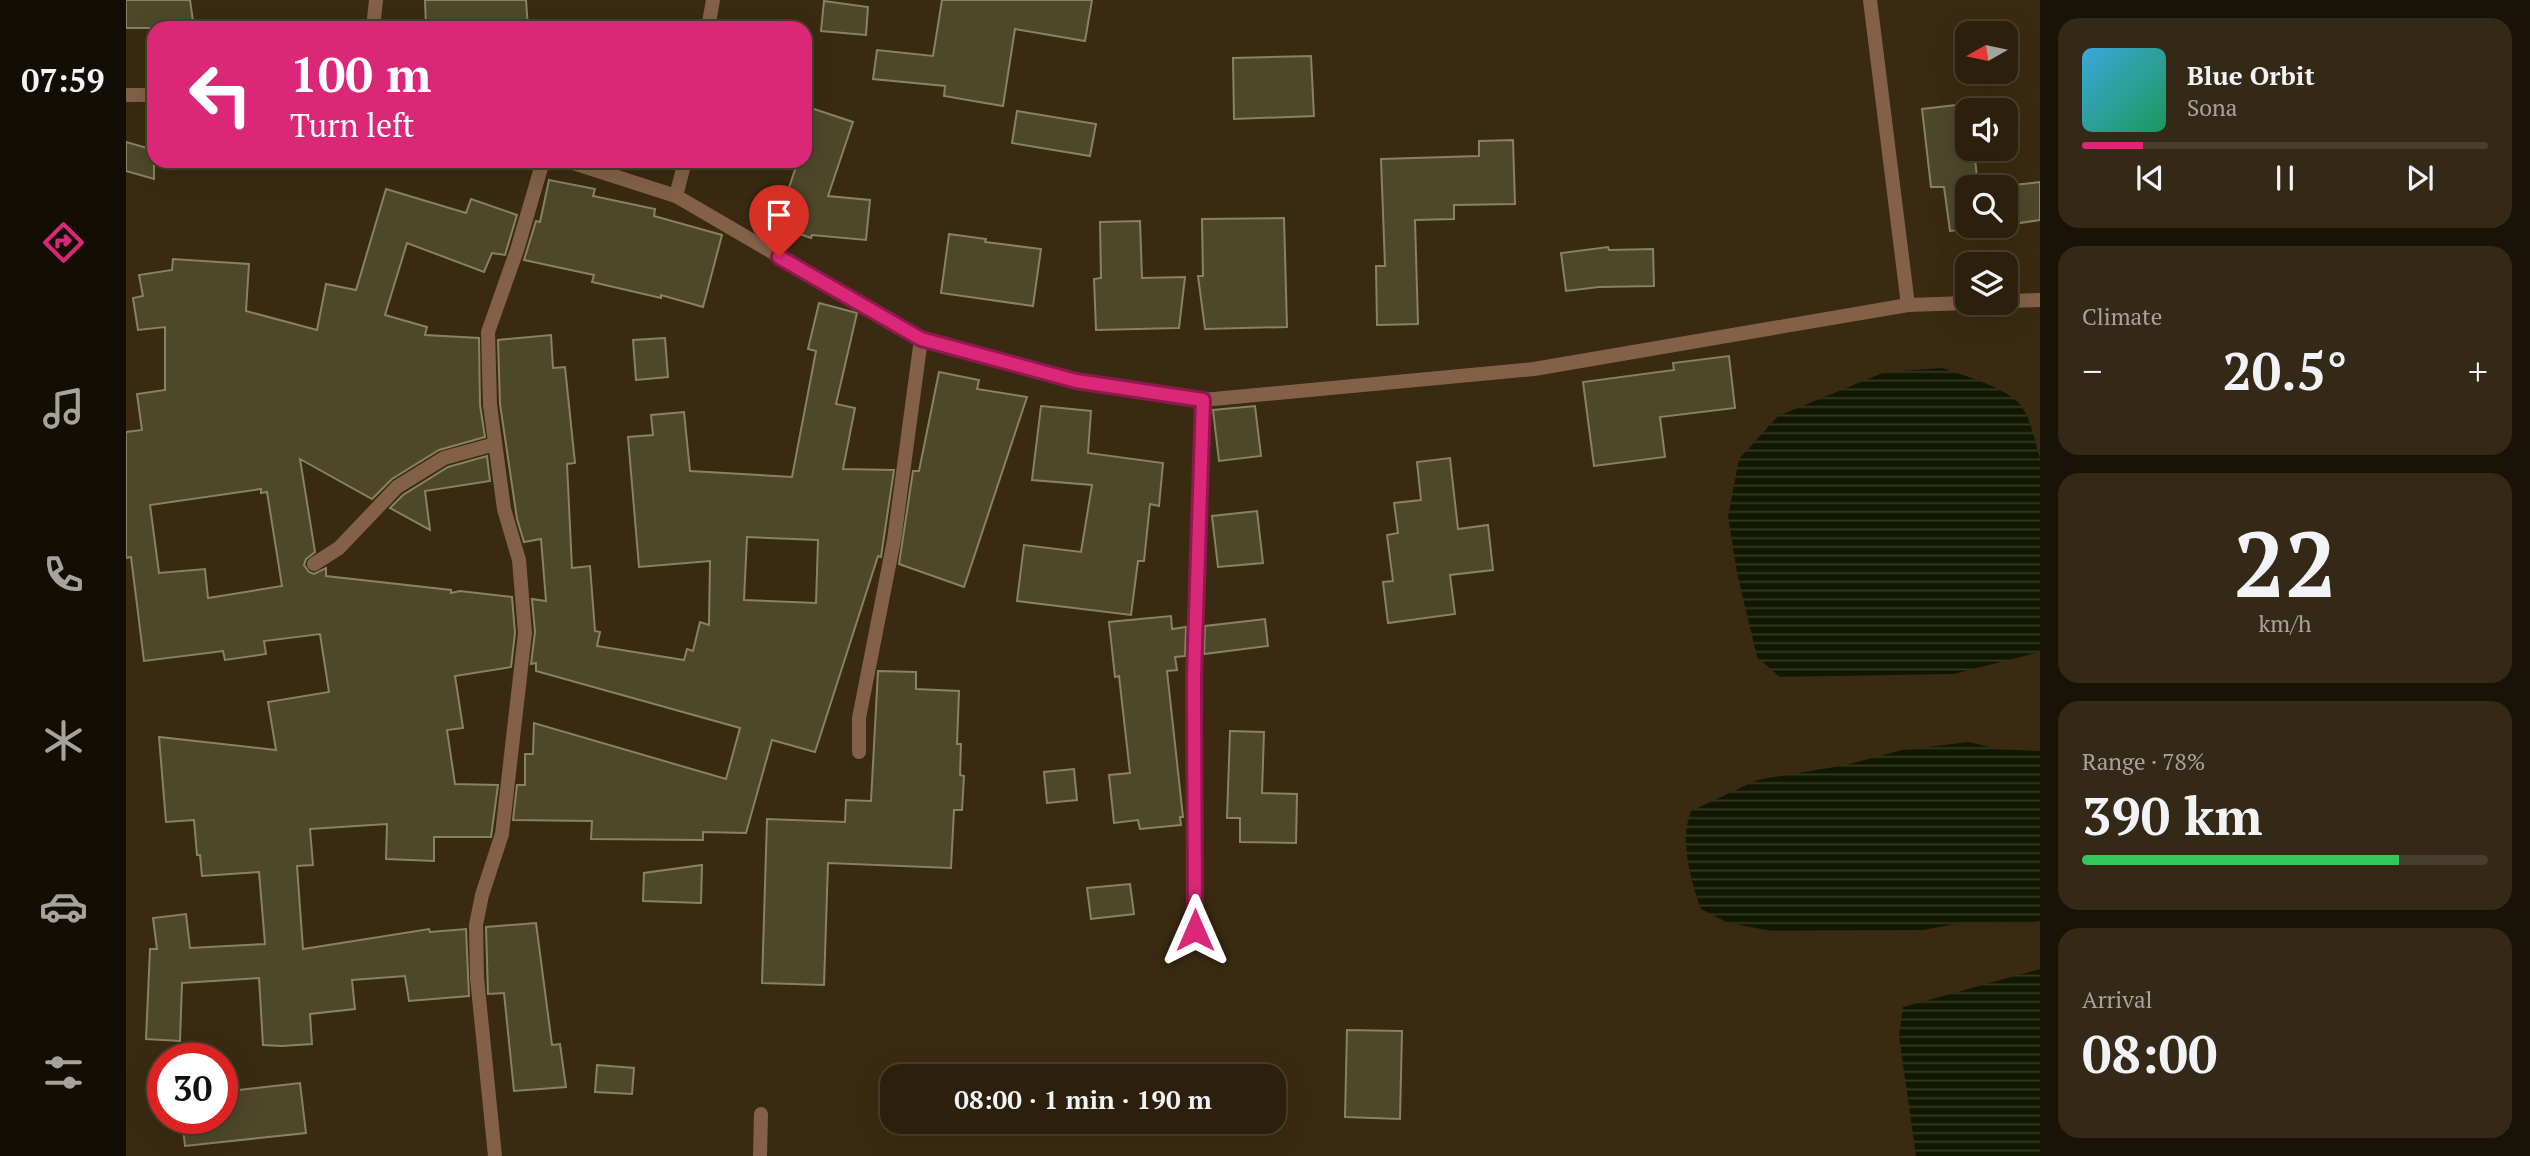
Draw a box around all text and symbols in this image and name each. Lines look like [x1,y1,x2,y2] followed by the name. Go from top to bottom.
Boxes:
[1955,21,2018,84] north arrow
[1955,21,2018,315] map controls
[290,41,432,106] text: 100 m
[175,49,266,140] icon: left
[2187,58,2315,92] text: Blue Orbit
[21,59,105,101] text: 07:59
[2187,92,2237,123] text: Sona
[1955,98,2018,161] button: sound
[290,104,414,146] text: Turn left
[2131,159,2169,197] icon: previous
[2266,159,2304,197] icon: pause
[2401,159,2439,197] icon: next
[1955,175,2018,238] button: search
[749,185,809,257] pin
[760,196,798,234] icon: arrive
[39,218,88,267] icon: directions
[1955,252,2018,315] button: layers
[2082,301,2162,332] text: Climate
[2222,336,2348,405] text: 20.5°
[2082,346,2102,396] text: −
[2468,346,2488,396] text: +
[39,384,88,433] icon: music
[2234,502,2336,623] text: 22
[39,550,88,599] icon: phone
[2258,608,2312,639] text: km/h
[39,716,88,765] icon: climate
[2082,746,2205,777] text: Range · 78%
[2082,781,2263,850] text: 390 km
[39,882,88,931] icon: car
[1158,893,1232,967] position arrow
[2082,984,2153,1015] text: Arrival
[2082,1019,2217,1088] text: 08:00
[147,1043,238,1134] speed limit sign: 30
[39,1048,88,1097] icon: filters
[954,1082,1212,1116] text: 08:00 · 1 min · 190 m

